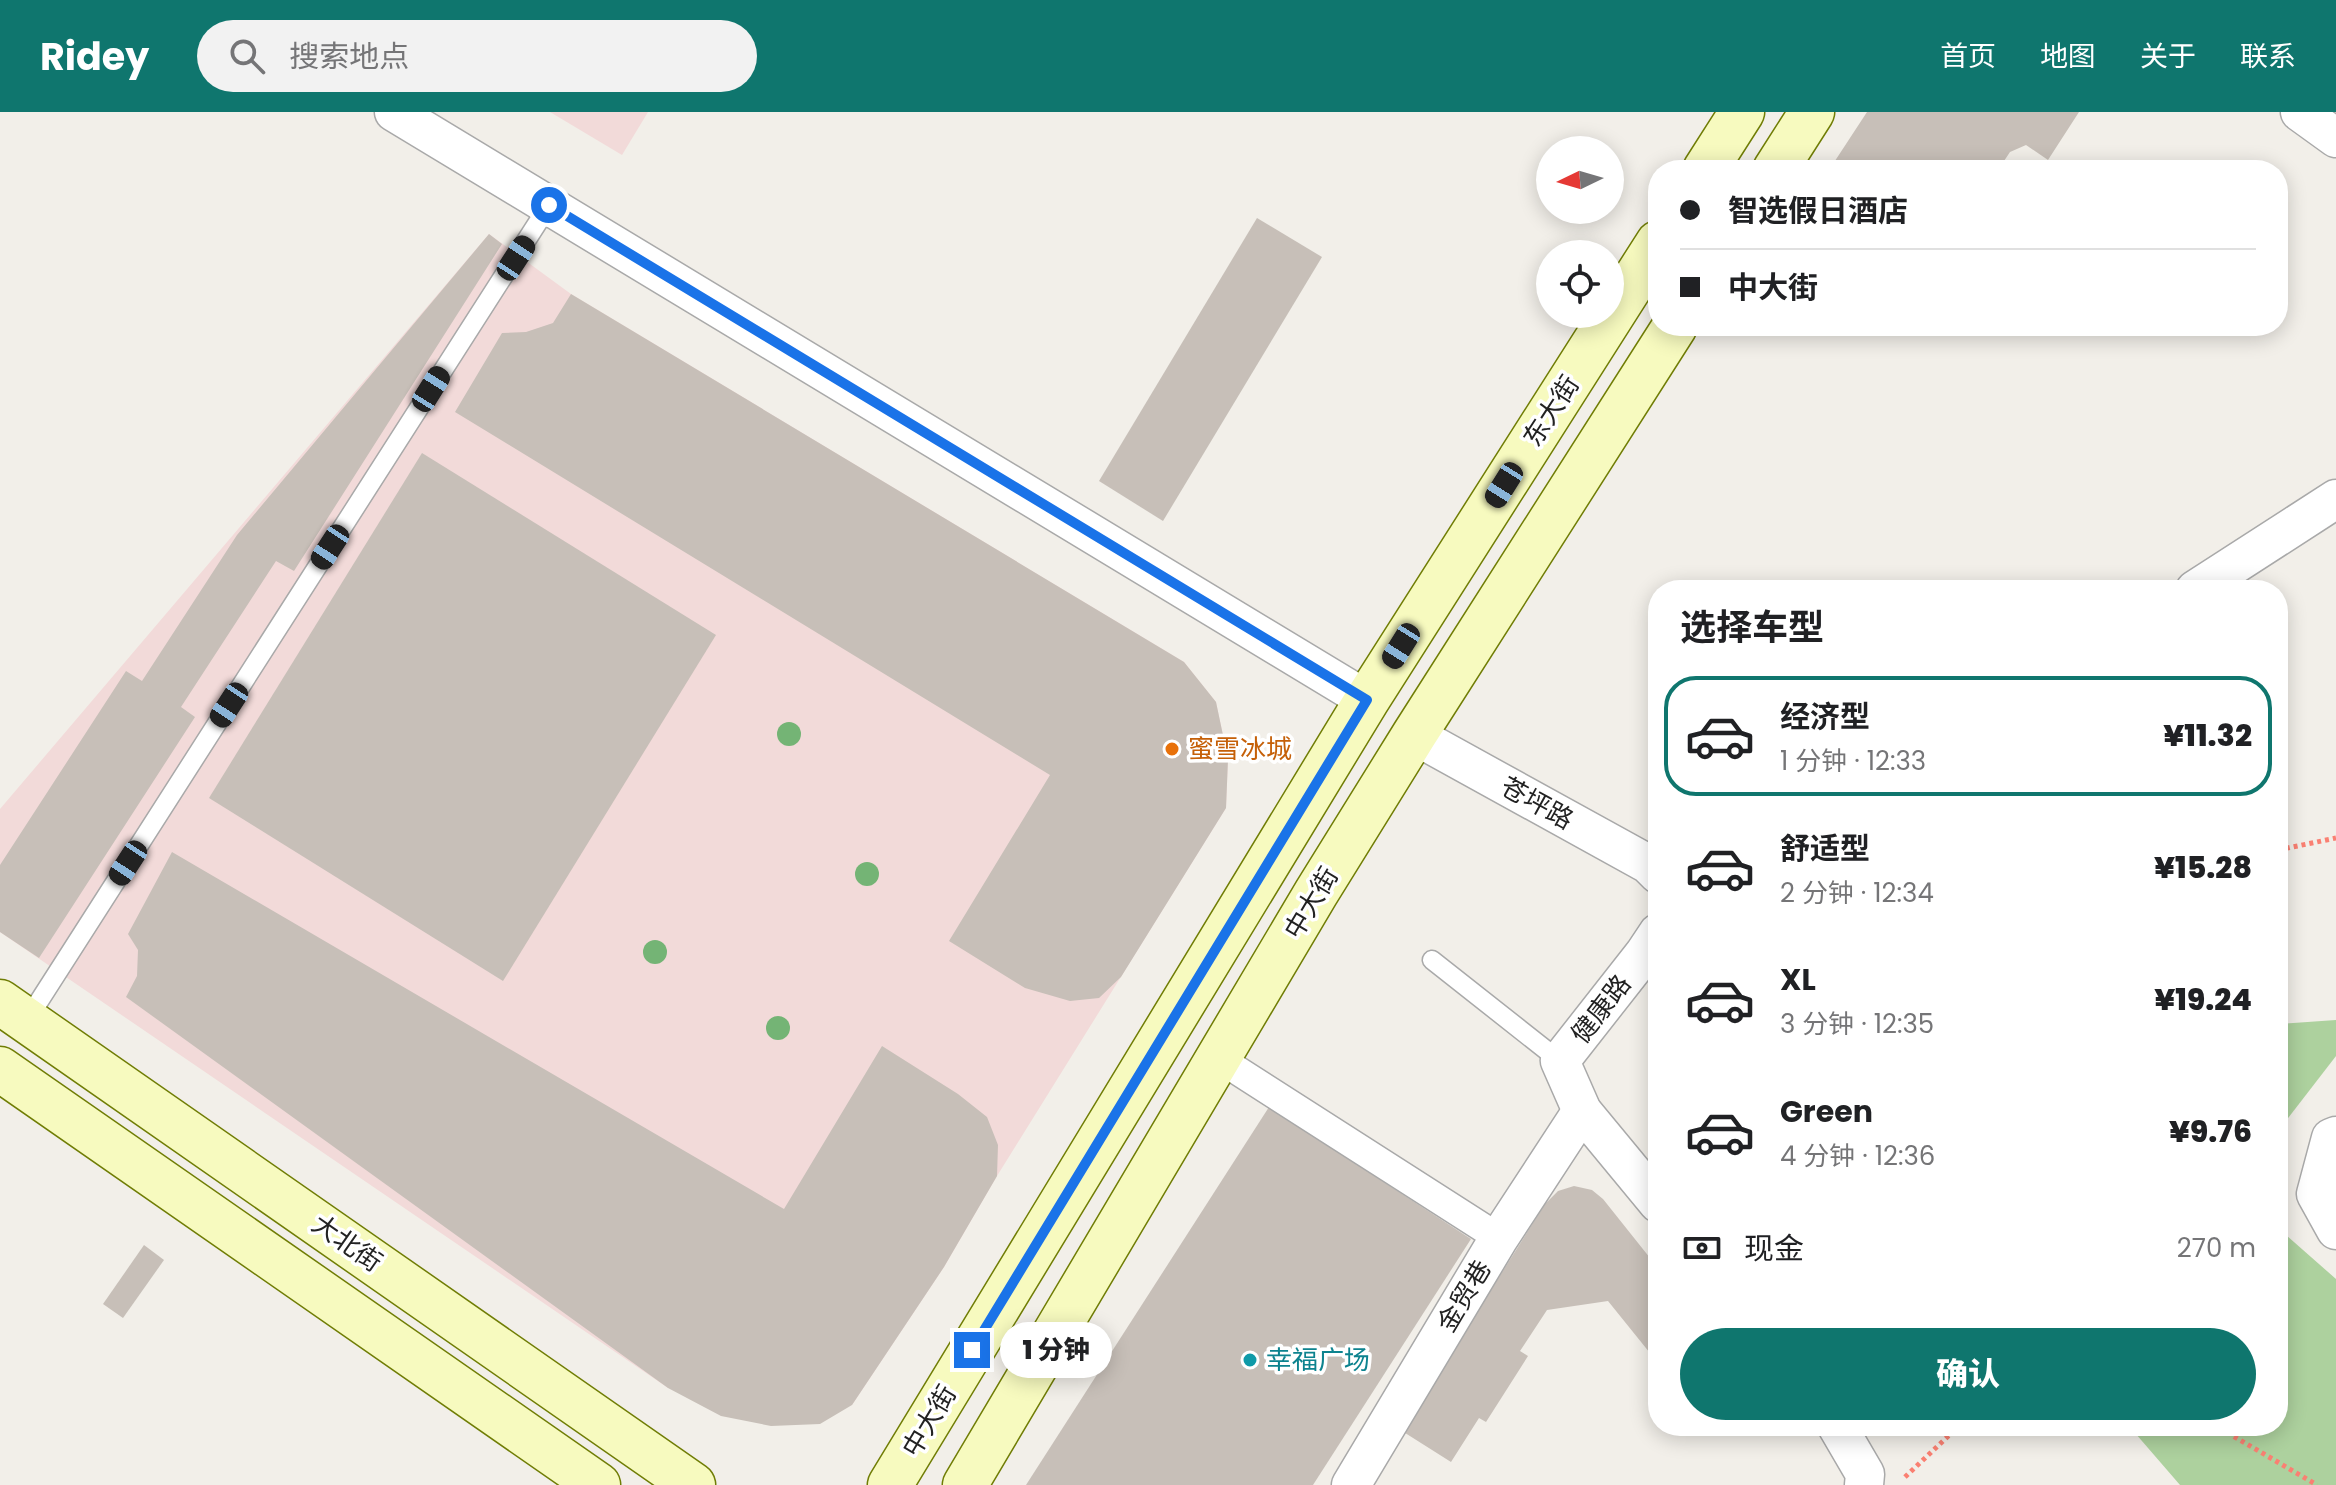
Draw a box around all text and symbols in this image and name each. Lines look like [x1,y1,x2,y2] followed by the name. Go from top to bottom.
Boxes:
[197,20,757,92] search box
[40,30,149,83] text: Ridey
[225,34,269,78] icon: search
[289,35,409,78] text: 搜索地点
[1940,37,1996,76] text: 首页
[2040,37,2096,76] text: 地图
[2140,37,2196,76] text: 关于
[2240,37,2296,76] text: 联系
[1536,136,1624,224] north arrow
[1536,136,1624,328] map controls
[531,187,567,223] route start
[1728,189,1908,232] text: 智选假日酒店
[493,231,539,285] car
[1536,240,1624,328] button: locate
[1728,266,1818,309] text: 中大街
[408,362,454,416] car
[1515,368,1587,454] street label: 东大街
[1481,458,1527,512] car
[307,520,353,574] car
[1680,602,1824,653] text: 选择车型
[1378,619,1424,673] car
[206,678,252,732] car
[1780,695,1870,738] text: 经济型
[1684,700,1756,772] icon: car
[2163,714,2252,757] text: ¥11.32
[1188,731,1292,767] place label: 蜜雪冰城
[1163,740,1181,758] marker: 蜜雪冰城
[1780,743,1926,779] text: 1 分钟 · 12:33
[1494,768,1580,838] street label: 苍坪路
[1780,827,1870,870] text: 舒适型
[1684,832,1756,904] icon: car
[105,836,151,890] car
[2154,846,2252,889] text: ¥15.28
[1275,860,1347,946] street label: 中大街
[1780,875,1934,911] text: 2 分钟 · 12:34
[1780,958,1816,1001] text: XL
[1684,964,1756,1036] icon: car
[1563,967,1639,1051] street label: 健康路
[2154,978,2252,1021] text: ¥19.24
[1780,1006,1934,1042] text: 3 分钟 · 12:35
[1780,1090,1873,1133] text: Green
[1684,1096,1756,1168] icon: car
[2169,1110,2252,1153] text: ¥9.76
[1780,1138,1935,1174] text: 4 分钟 · 12:36
[305,1206,389,1280] street label: 大北街
[1680,1226,1724,1270] icon: cash
[1744,1227,1804,1270] text: 现金
[2177,1230,2256,1266] text: 270 m
[1428,1253,1500,1339] street label: 金贸巷
[1000,1322,1112,1378] callout: 1 分钟
[1680,1328,2256,1420] button: 确认
[954,1332,990,1368] route end
[1022,1332,1090,1368] text: 1 分钟
[1266,1342,1370,1378] place label: 幸福广场
[1241,1351,1259,1369] marker: 幸福广场
[893,1378,965,1464] street label: 中大街

